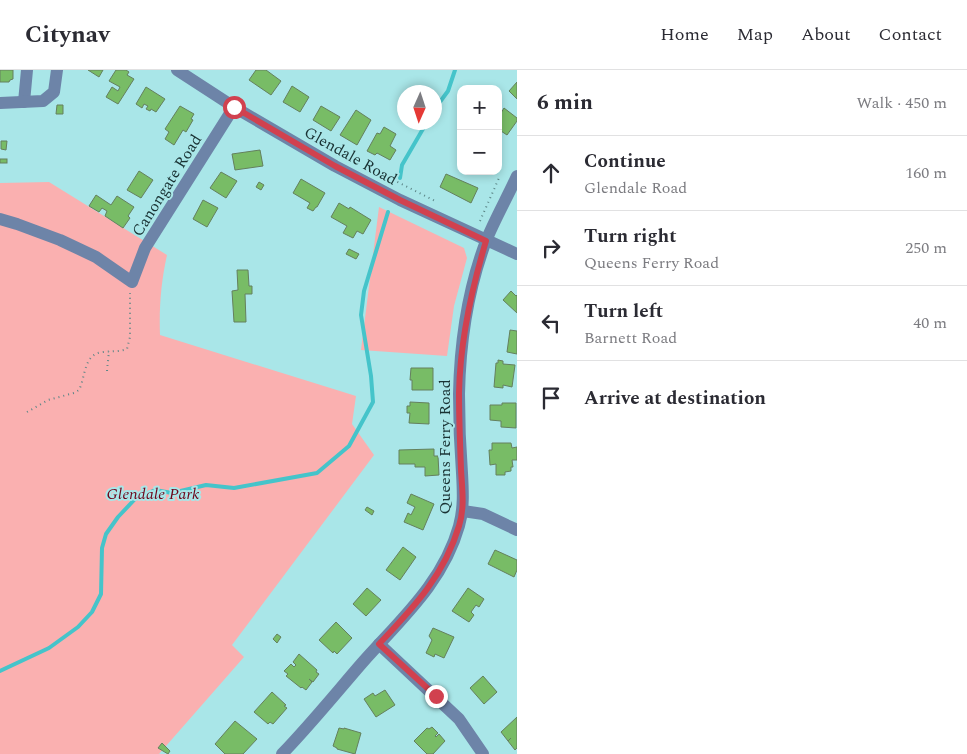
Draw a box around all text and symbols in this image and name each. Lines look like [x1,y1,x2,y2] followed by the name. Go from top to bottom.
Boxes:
[25,17,110,53] text: Citynav
[660,21,709,48] text: Home
[737,21,773,48] text: Map
[801,21,851,48] text: About
[879,21,942,48] text: Contact
[397,85,442,130] north arrow
[457,85,502,175] map controls
[457,85,502,130] button: +
[537,87,593,119] text: 6 min
[856,91,947,115] text: Walk · 450 m
[223,96,246,119] route start
[300,120,402,191] street label: Glendale Road
[126,130,208,241] street label: Canongate Road
[457,130,502,175] button: −
[584,147,666,176] text: Continue
[537,159,565,187] icon: ahead
[905,161,947,185] text: 160 m
[584,176,687,200] text: Glendale Road
[584,222,677,251] text: Turn right
[537,234,565,262] icon: right
[905,236,947,260] text: 250 m
[584,251,719,275] text: Queens Ferry Road
[584,297,663,326] text: Turn left
[537,309,565,337] icon: left
[913,311,947,335] text: 40 m
[584,326,677,350] text: Barnett Road
[433,379,457,515] street label: Queens Ferry Road
[537,384,565,412] icon: arrive
[584,384,766,413] text: Arrive at destination
[107,482,200,506] park label: Glendale Park
[425,685,448,708] route end

